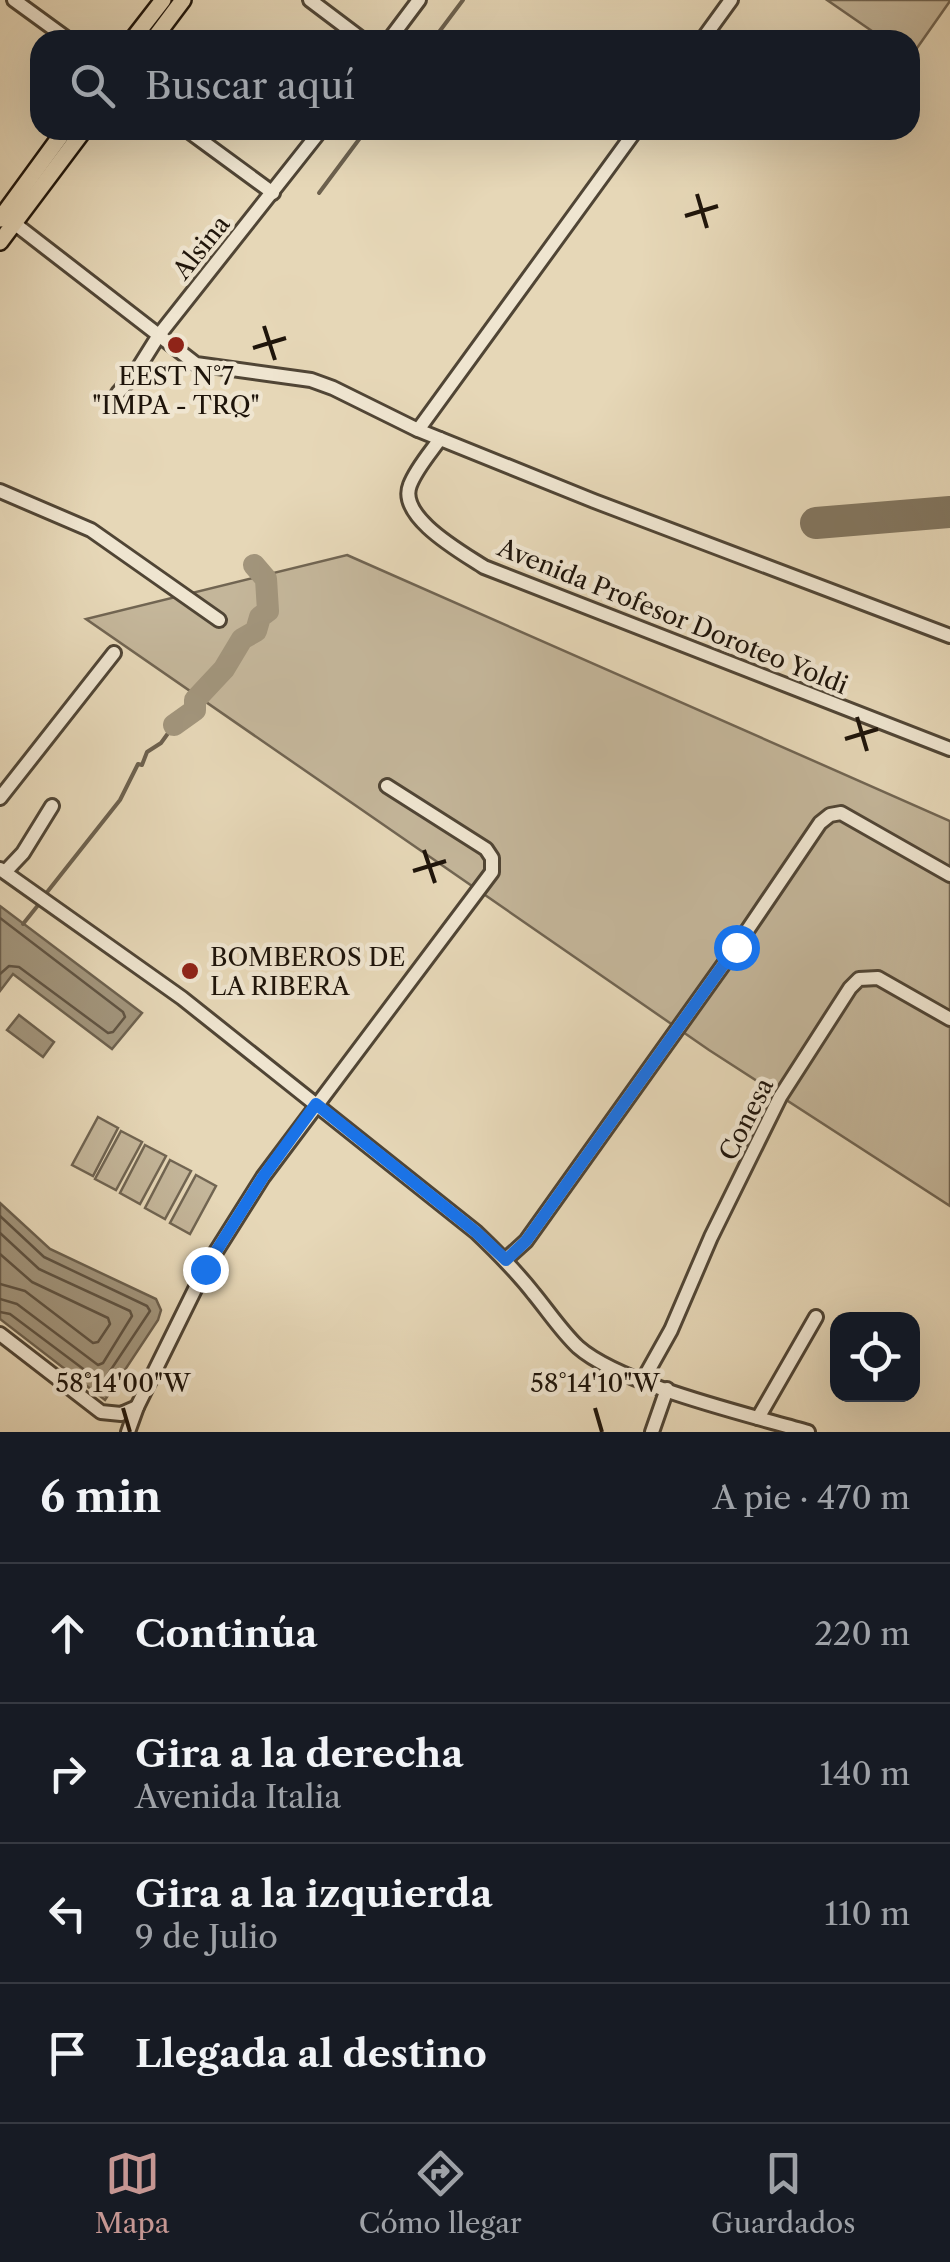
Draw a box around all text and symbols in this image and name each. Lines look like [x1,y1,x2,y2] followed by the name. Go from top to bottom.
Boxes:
[30,30,920,140] search box
[65,58,120,113] icon: search
[145,62,355,109] text: Buscar aquí
[166,208,237,286] street label: Alsina
[165,334,187,356] marker: EEST N°7 "IMPA - TRQ"
[92,361,260,421] place label: EEST N°7 "IMPA - TRQ"
[492,532,853,701] street label: Avenida Profesor Doroteo Yoldi
[714,925,760,971] route start
[210,942,406,1002] place label: BOMBEROS DE LA RIBERA
[179,960,201,982] marker: BOMBEROS DE LA RIBERA
[713,1072,781,1166] street label: Conesa
[183,1247,229,1293] route end
[830,1312,920,1402] map controls
[830,1312,920,1402] button: locate
[55,1368,191,1399] text: 58°14'00"W
[530,1368,661,1399] text: 58°14'10"W
[40,1471,161,1523] text: 6 min
[713,1478,910,1517] text: A pie · 470 m
[40,1606,95,1661] icon: ahead
[135,1610,318,1657] text: Continúa
[815,1614,910,1653] text: 220 m
[135,1730,463,1777] text: Gira a la derecha
[40,1746,95,1801] icon: right
[819,1754,910,1793] text: 140 m
[135,1777,341,1816] text: Avenida Italia
[135,1870,492,1917] text: Gira a la izquierda
[40,1886,95,1941] icon: left
[824,1894,910,1933] text: 110 m
[135,1917,278,1956] text: 9 de Julio
[40,2026,95,2081] icon: arrive
[135,2030,487,2077] text: Llegada al destino
[95,2146,170,2240] tab: Mapa
[359,2146,522,2240] tab: Cómo llegar
[711,2146,855,2240] tab: Guardados

